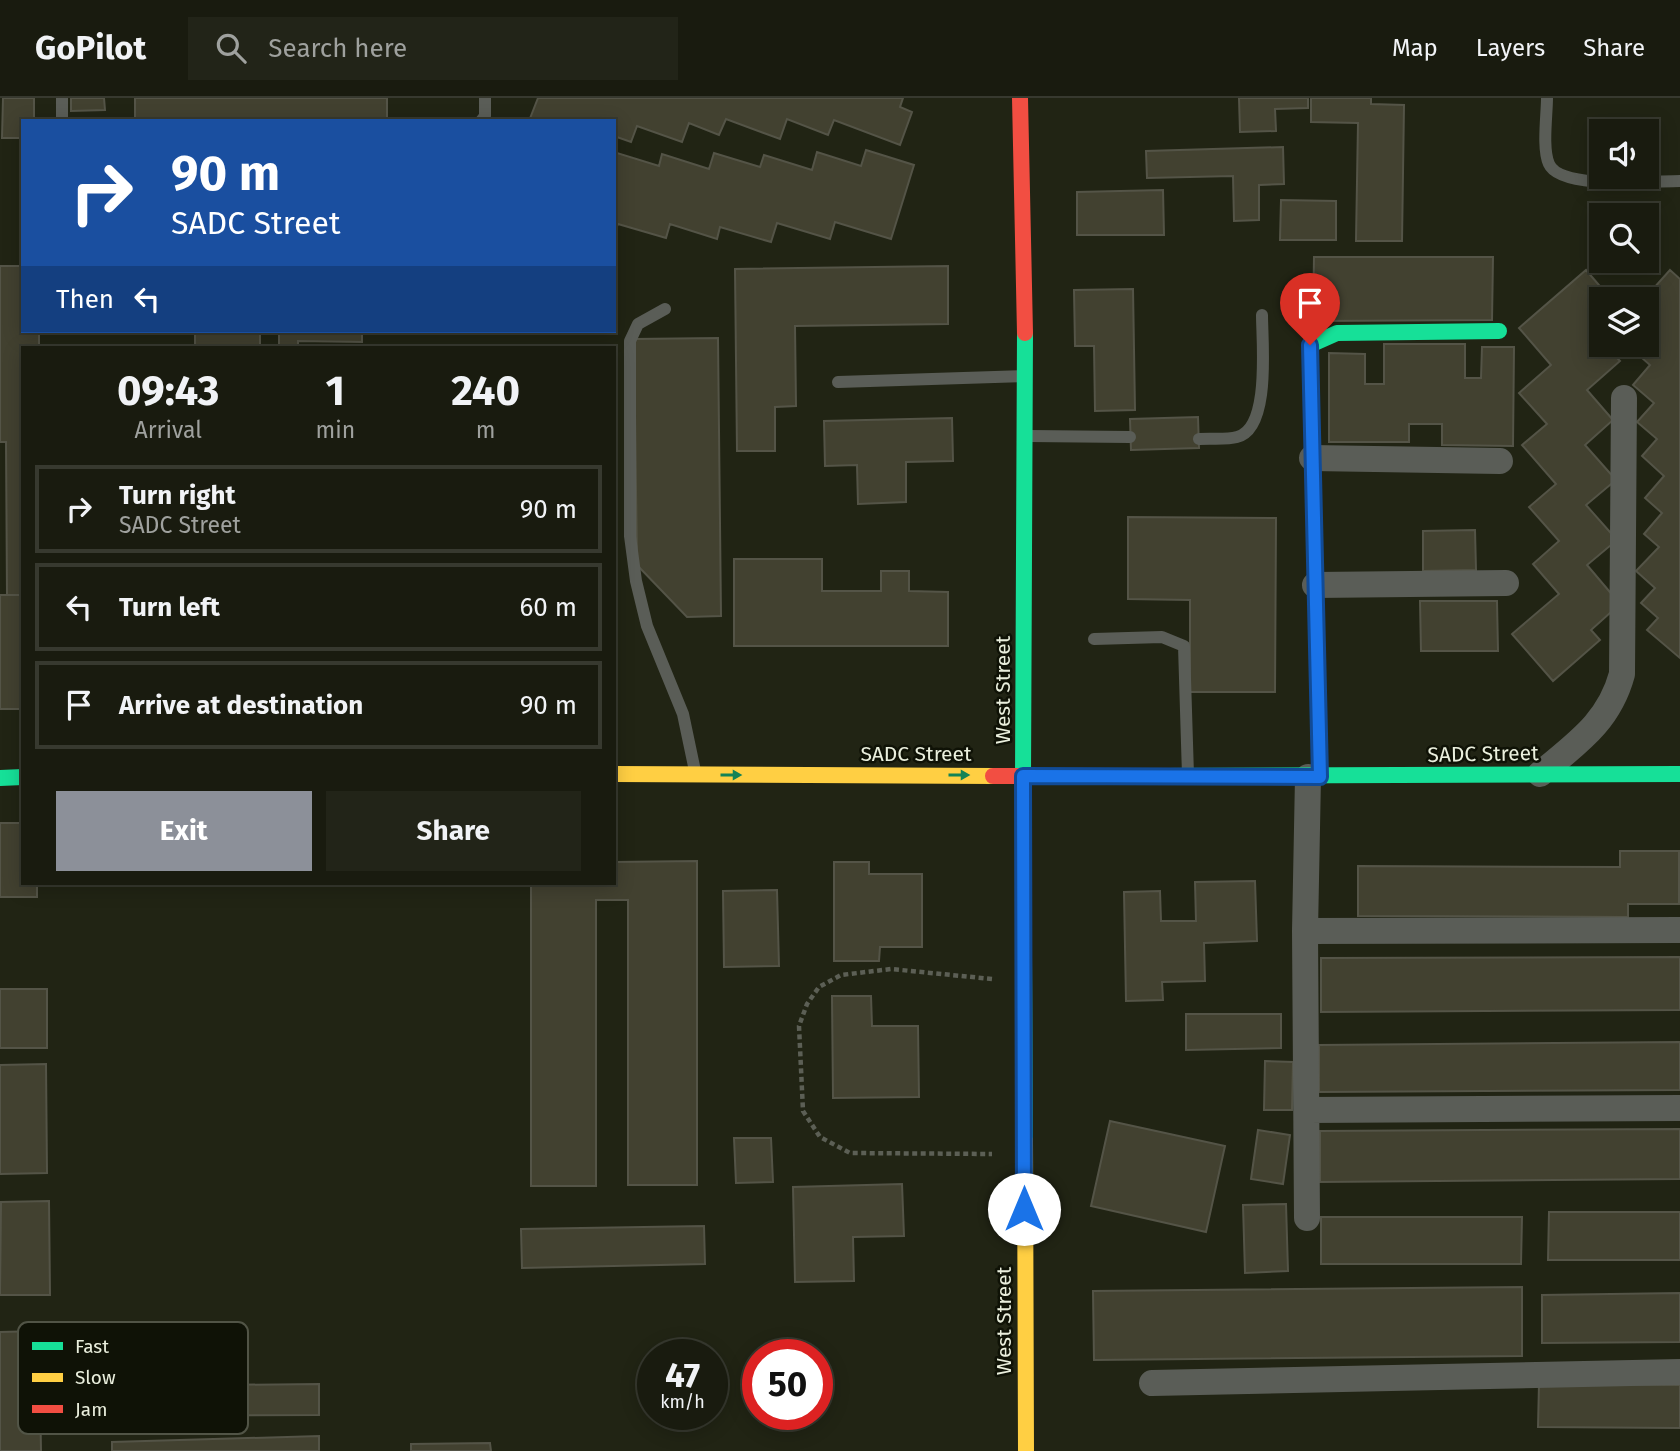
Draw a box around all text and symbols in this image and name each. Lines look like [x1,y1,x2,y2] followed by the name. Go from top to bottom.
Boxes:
[188,17,678,80] search box
[35,28,146,68] text: GoPilot
[212,29,250,67] icon: search
[268,33,407,64] text: Search here
[1392,34,1438,62] text: Map
[1476,34,1545,62] text: Layers
[1583,34,1645,62] text: Share
[1589,119,1659,357] map controls
[1589,119,1659,189] button: sound
[171,144,280,203] text: 90 m
[56,147,147,238] icon: right
[1589,203,1659,273] button: search
[171,204,340,242] text: SADC Street
[1280,273,1340,345] pin
[128,280,166,318] icon: left
[56,284,114,315] text: Then
[1291,284,1329,322] icon: arrive
[1589,287,1659,357] button: layers
[117,366,219,416] text: 09:43
[326,366,345,416] text: 1
[451,366,520,416] text: 240
[135,416,202,444] text: Arrival
[315,416,355,444] text: min
[476,416,495,444] text: m
[119,480,236,511] text: Turn right
[60,490,98,528] icon: right
[520,494,577,525] text: 90 m
[119,511,241,539] text: SADC Street
[60,588,98,626] icon: left
[119,592,220,623] text: Turn left
[519,592,577,623] text: 60 m
[990,635,1016,744] street label: West Street
[60,686,98,724] icon: arrive
[119,690,363,721] text: Arrive at destination
[520,690,577,721] text: 90 m
[1427,740,1539,768] street label: SADC Street
[860,741,972,767] street label: SADC Street
[721,769,743,781] one-way arrow
[948,769,970,781] one-way arrow
[56,791,312,871] button: Exit
[326,791,581,871] button: Share
[987,1172,1061,1246] position arrow
[991,1266,1017,1375] street label: West Street
[18,1322,248,1434] legend
[75,1335,109,1358] text: Fast
[742,1339,833,1430] speed limit sign: 50
[665,1354,700,1396] text: 47
[75,1366,116,1389] text: Slow
[660,1391,705,1413] text: km/h
[75,1398,107,1421] text: Jam

